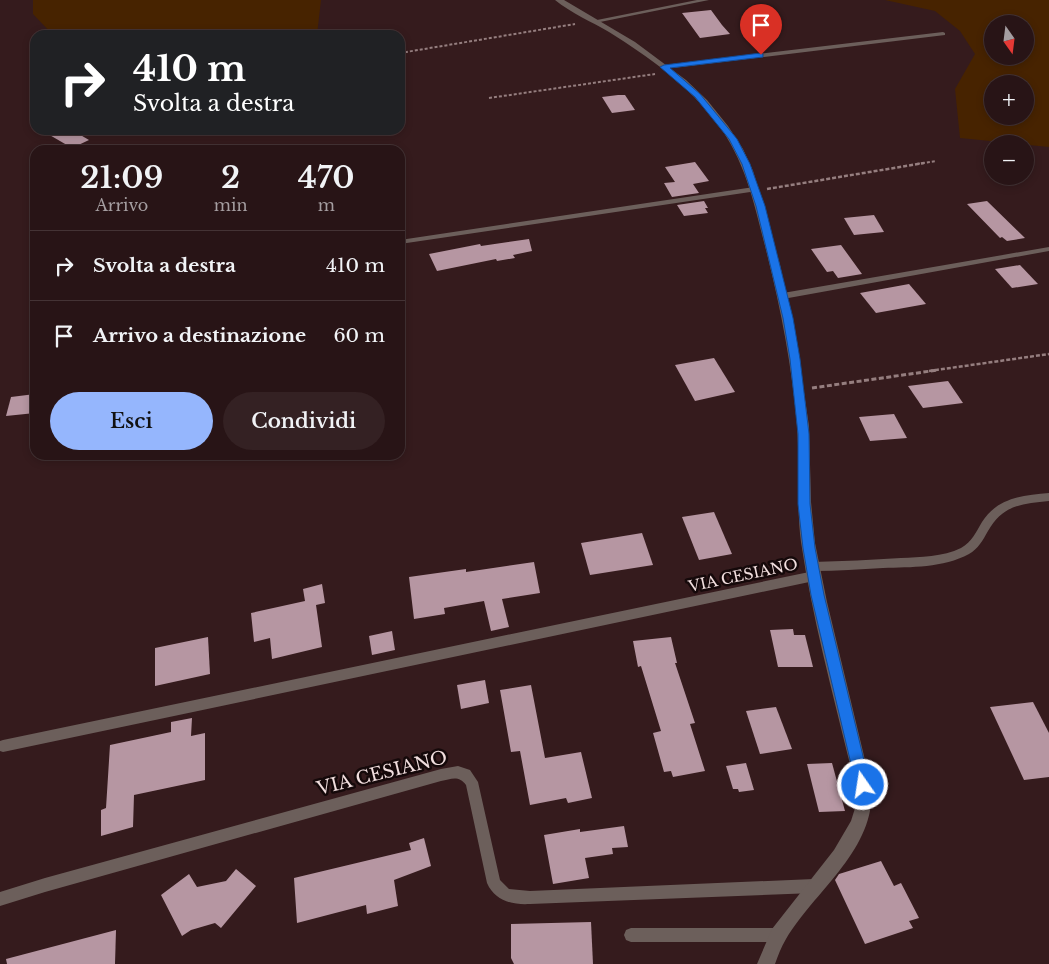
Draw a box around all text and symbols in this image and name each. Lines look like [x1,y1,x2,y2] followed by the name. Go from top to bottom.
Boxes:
[740,4,782,55] pin
[747,11,775,39] icon: arrive
[984,15,1034,65] north arrow
[984,15,1034,185] map controls
[133,47,246,90] text: 410 m
[50,50,115,115] icon: right
[984,75,1034,125] button: +
[133,90,295,117] text: Svolta a destra
[984,135,1034,185] button: −
[80,159,163,196] text: 21:09
[221,159,240,196] text: 2
[298,159,355,196] text: 470
[95,195,148,215] text: Arrivo
[214,195,247,215] text: min
[318,195,335,215] text: m
[50,252,78,280] icon: right
[93,254,236,277] text: Svolta a destra
[326,254,385,277] text: 410 m
[50,322,78,350] icon: arrive
[93,324,306,347] text: Arrivo a destinazione
[333,324,385,347] text: 60 m
[50,392,213,450] button: Esci
[223,392,385,450] button: Condividi
[686,554,799,596] street label: VIA CESIANO
[314,746,449,800] street label: VIA CESIANO
[836,758,888,810] position arrow

